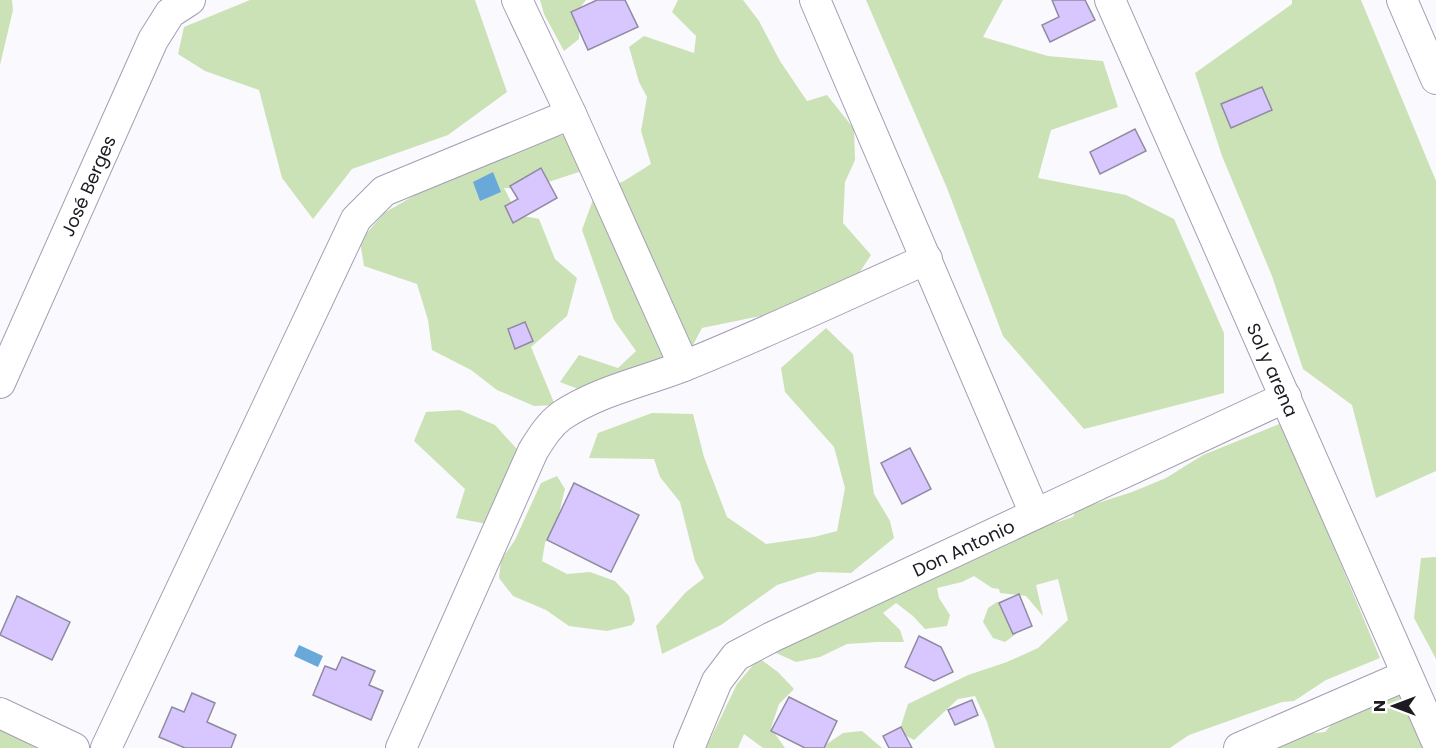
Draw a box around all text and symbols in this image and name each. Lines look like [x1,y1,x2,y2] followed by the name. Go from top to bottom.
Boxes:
[55,131,121,240] street label: José Berges
[1241,319,1304,421] street label: Sol y arena
[908,513,1019,582] street label: Don Antonio
[1364,676,1424,736] north arrow
[1368,700,1391,712] text: N

